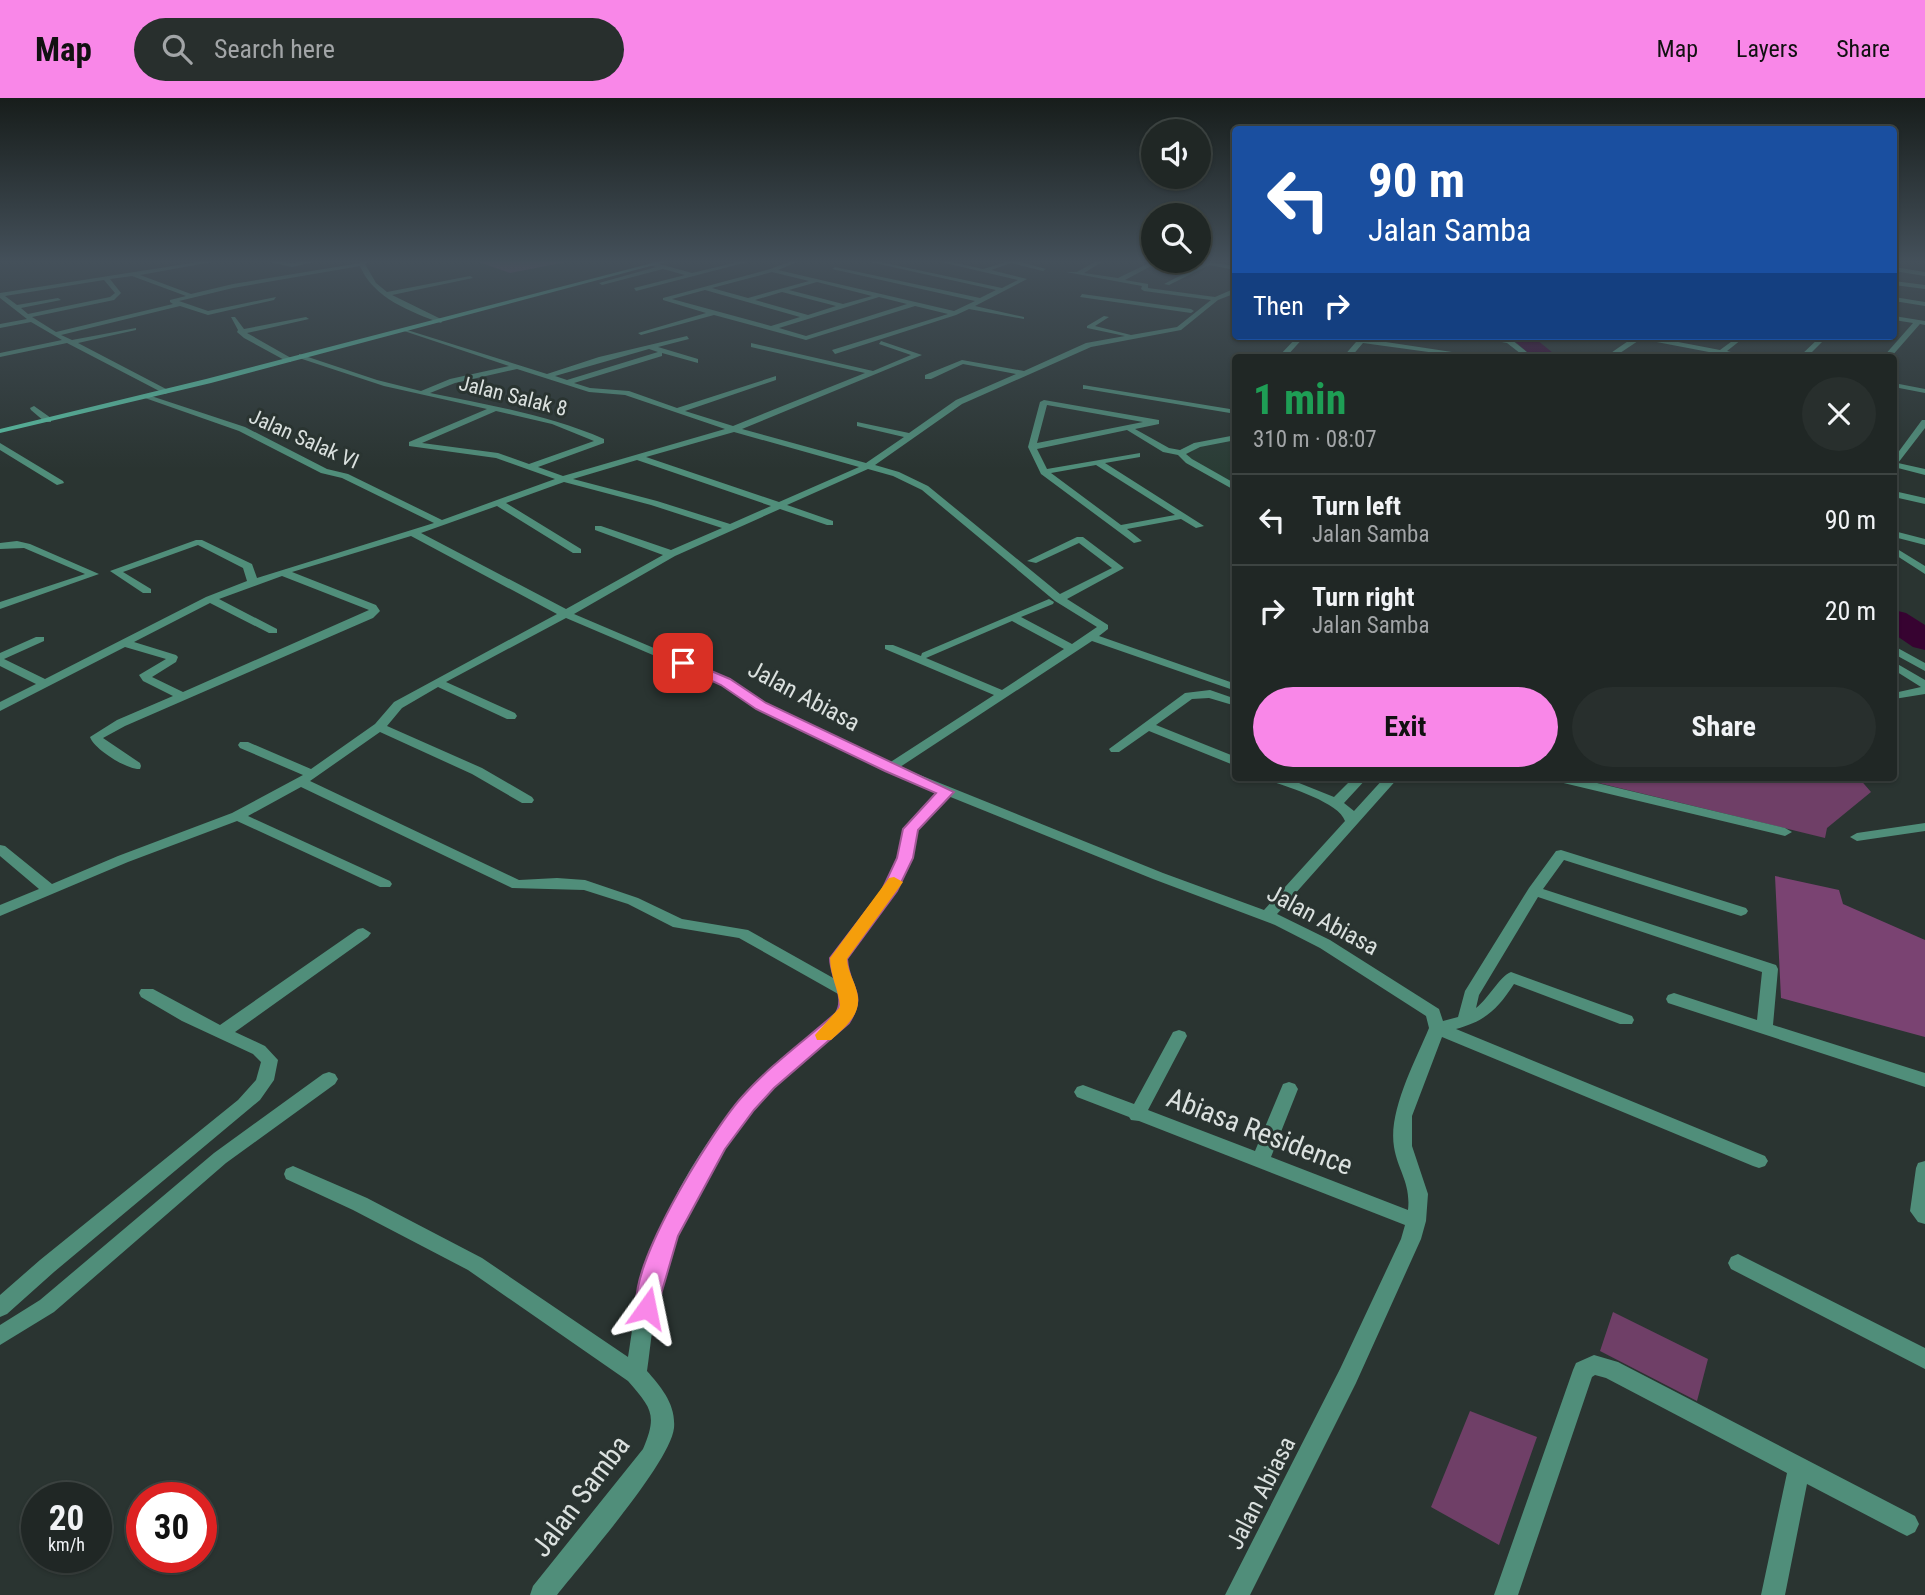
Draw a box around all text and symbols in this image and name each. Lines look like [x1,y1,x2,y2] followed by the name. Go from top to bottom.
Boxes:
[134,18,624,81] search box
[35,30,92,69] text: Map
[158,30,196,68] icon: search
[214,34,335,64] text: Search here
[1657,35,1698,63] text: Map
[1736,35,1798,63] text: Layers
[1836,35,1890,63] text: Share
[1141,119,1211,273] map controls
[1141,119,1211,189] button: sound
[1368,152,1465,209] text: 90 m
[1253,154,1344,245] icon: left
[1141,203,1211,273] button: search
[1368,211,1531,249] text: Jalan Samba
[1318,287,1356,325] icon: right
[1253,291,1304,321] text: Then
[456,371,570,421] street label: Jalan Salak 8
[1253,375,1346,424] text: 1 min
[1802,377,1876,451] button: close
[246,404,362,474] street label: Jalan Salak VI
[1253,426,1377,453] text: 310 m · 08:07
[1312,491,1401,521] text: Turn left
[1253,501,1291,539] icon: left
[1825,505,1876,535] text: 90 m
[1312,521,1429,548] text: Jalan Samba
[1312,582,1414,612] text: Turn right
[1253,592,1291,630] icon: right
[1825,596,1876,626] text: 20 m
[1312,612,1429,639] text: Jalan Samba
[653,633,713,693] pin
[664,644,702,682] icon: arrive
[743,655,865,737] street label: Jalan Abiasa
[1253,687,1558,767] button: Exit
[1572,687,1876,767] button: Share
[1262,879,1384,961] street label: Jalan Abiasa
[1162,1081,1357,1182] street label: Abiasa Residence
[610,1271,684,1345] position arrow
[524,1429,637,1563] street label: Jalan Samba
[1221,1432,1301,1554] street label: Jalan Abiasa
[126,1482,217,1573] speed limit sign: 30
[49,1498,84,1539] text: 20
[48,1534,85,1555] text: km/h

